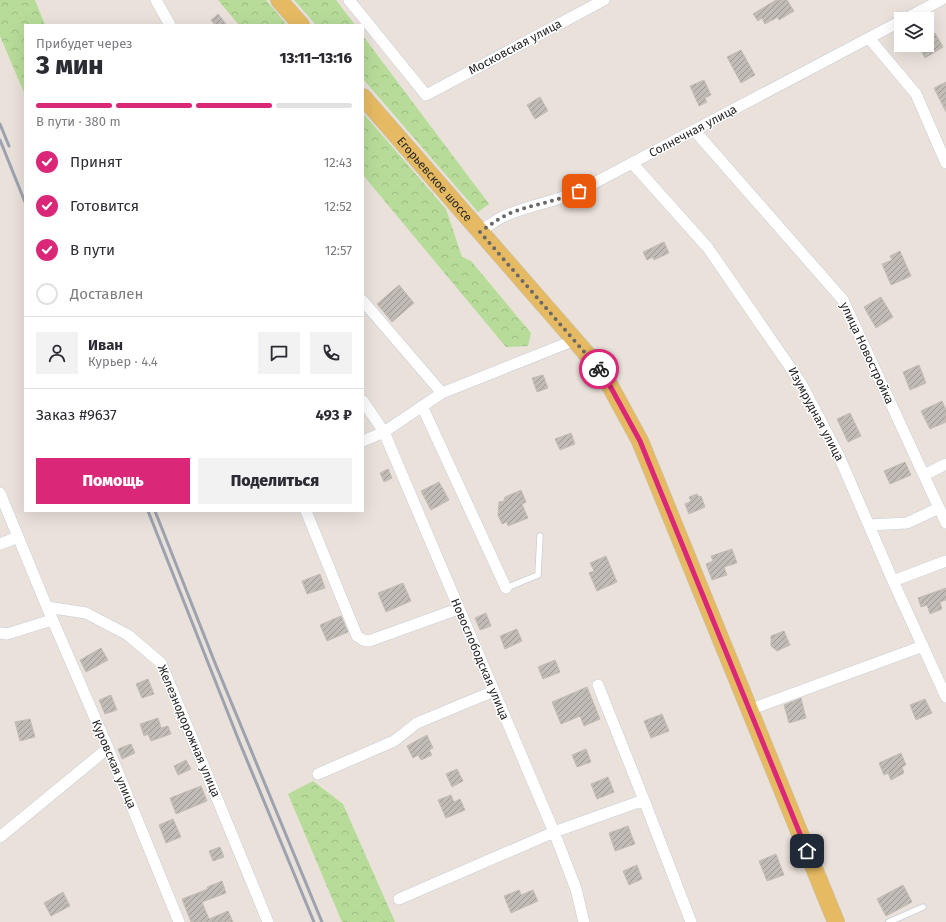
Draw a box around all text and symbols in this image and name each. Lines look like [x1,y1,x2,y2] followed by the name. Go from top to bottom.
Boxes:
[894,12,934,52] map controls
[894,12,934,52] button: layers
[466,17,564,77] street label: Московская улица
[36,36,133,51] text: Прибудет через
[279,49,352,67] text: 13:11–13:16
[36,50,104,81] text: 3 мин
[647,102,739,160] street label: Солнечная улица
[36,114,121,129] text: В пути · 380 m
[394,134,475,224] street label: Егорьевское шоссе
[36,151,58,173] icon: check
[70,153,122,171] text: Принят
[324,155,352,170] text: 12:43
[562,174,596,208] pin
[568,180,590,202] icon: bag
[36,195,58,217] icon: check
[70,197,139,215] text: Готовится
[324,199,352,214] text: 12:52
[36,239,58,261] icon: check
[70,241,115,259] text: В пути
[325,243,352,258] text: 12:57
[70,285,143,303] text: Доставлен
[837,300,897,406] street label: улица Новостройка
[36,332,78,374] button: person
[258,332,300,374] button: chat
[310,332,352,374] button: phone
[88,336,123,354] text: Иван
[579,349,619,389] courier
[88,354,158,369] text: Курьер · 4.4
[588,358,610,380] icon: bike
[785,365,847,463] street label: Изумрудная улица
[36,406,117,424] text: Заказ #9637
[315,406,352,424] text: 493 ₽
[36,458,190,504] button: Помощь
[198,458,352,504] button: Поделиться
[448,596,512,722] street label: Новослободская улица
[155,663,223,799] street label: Железнодорожная улица
[89,717,139,811] street label: Куровская улица
[790,834,824,868] pin
[796,840,818,862] icon: home

